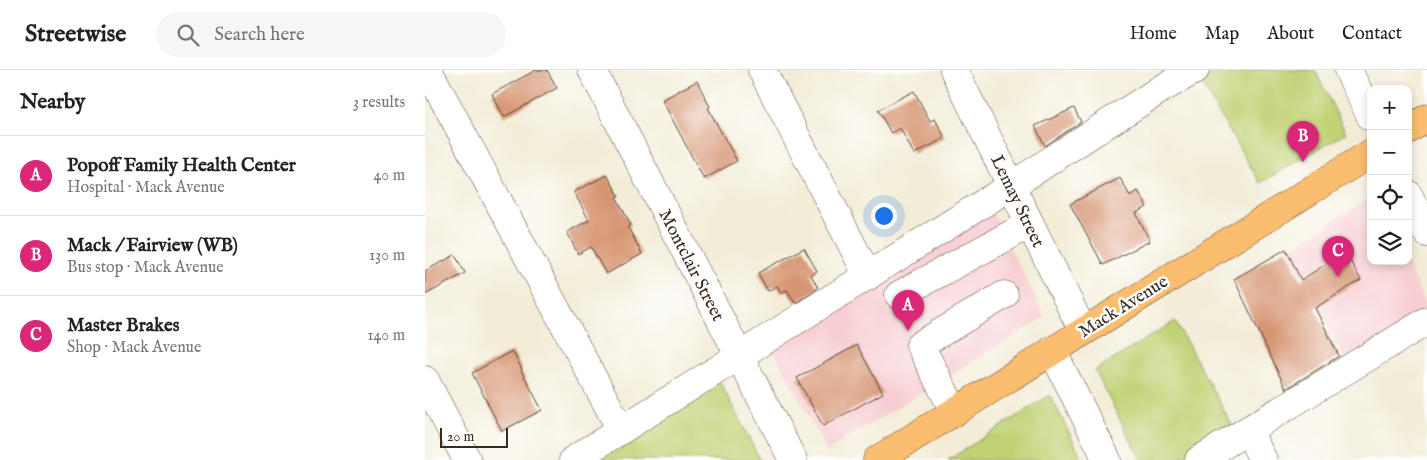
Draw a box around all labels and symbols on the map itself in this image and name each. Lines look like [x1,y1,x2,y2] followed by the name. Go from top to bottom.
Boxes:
[1287,121,1319,162] pin: B
[984,152,1049,252] street label: Lemay Street
[871,203,897,229] your location
[653,206,729,326] street label: Montclair Street
[1322,236,1354,277] pin: C
[1075,271,1173,344] street label: Mack Avenue
[892,290,924,331] pin: A
[440,425,507,448] scale bar

